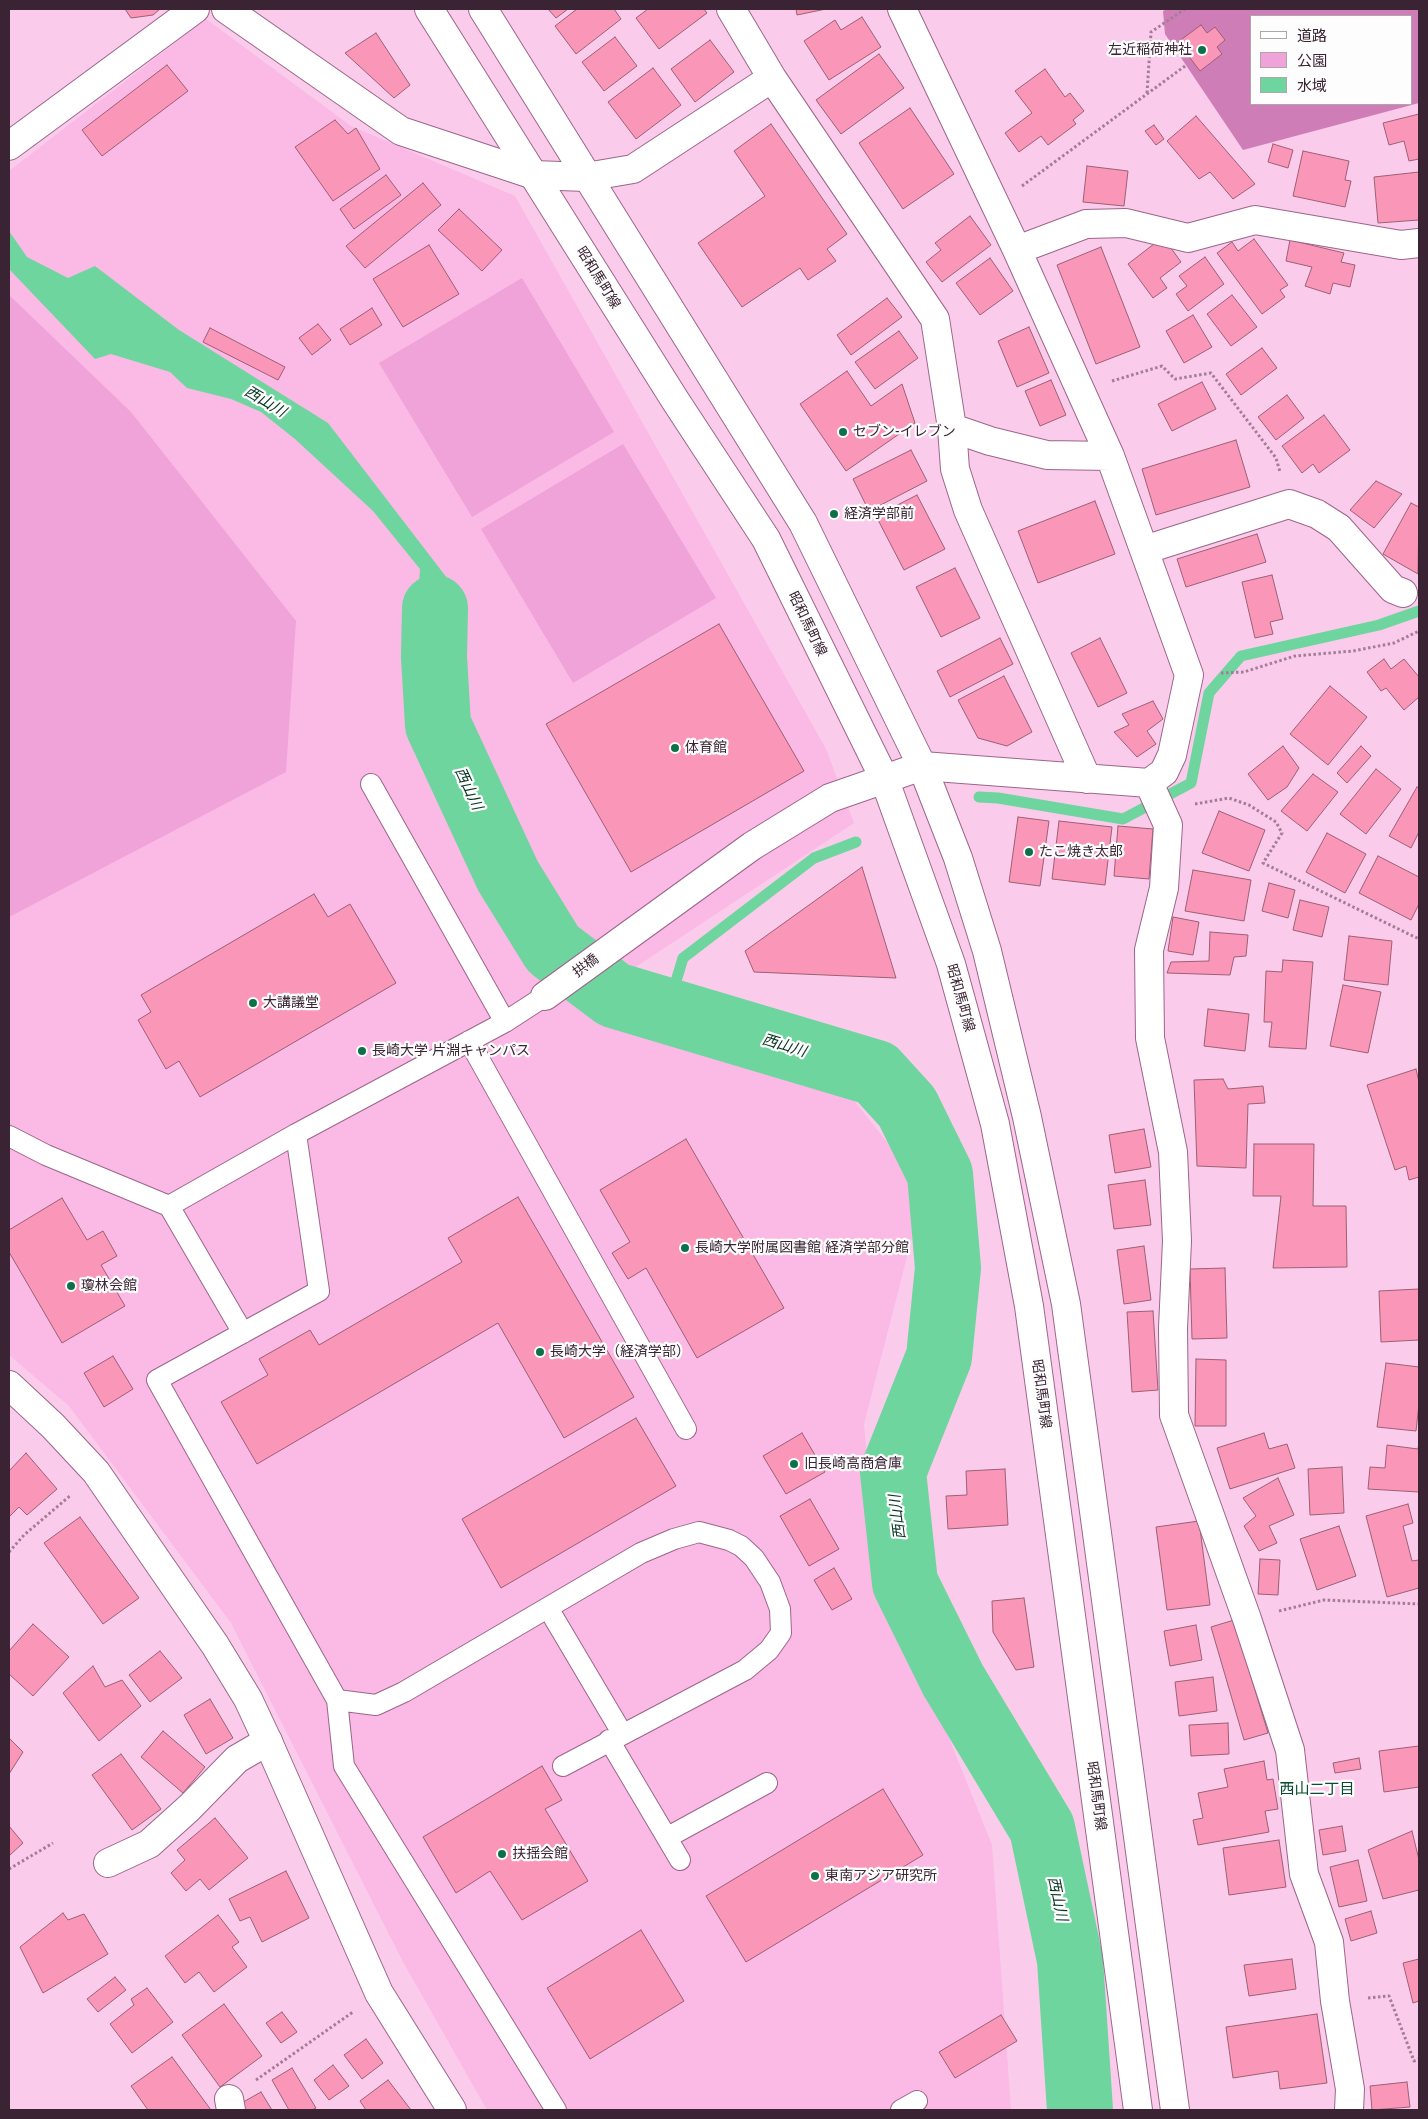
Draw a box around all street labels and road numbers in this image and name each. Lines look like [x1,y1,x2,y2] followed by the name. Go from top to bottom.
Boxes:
[572,244,624,312] street label: 昭和馬町線
[784,589,830,659] street label: 昭和馬町線
[570,951,602,981] street label: 拱橋
[942,962,978,1034] street label: 昭和馬町線
[1028,1358,1054,1430] street label: 昭和馬町線
[1083,1760,1109,1832] street label: 昭和馬町線

